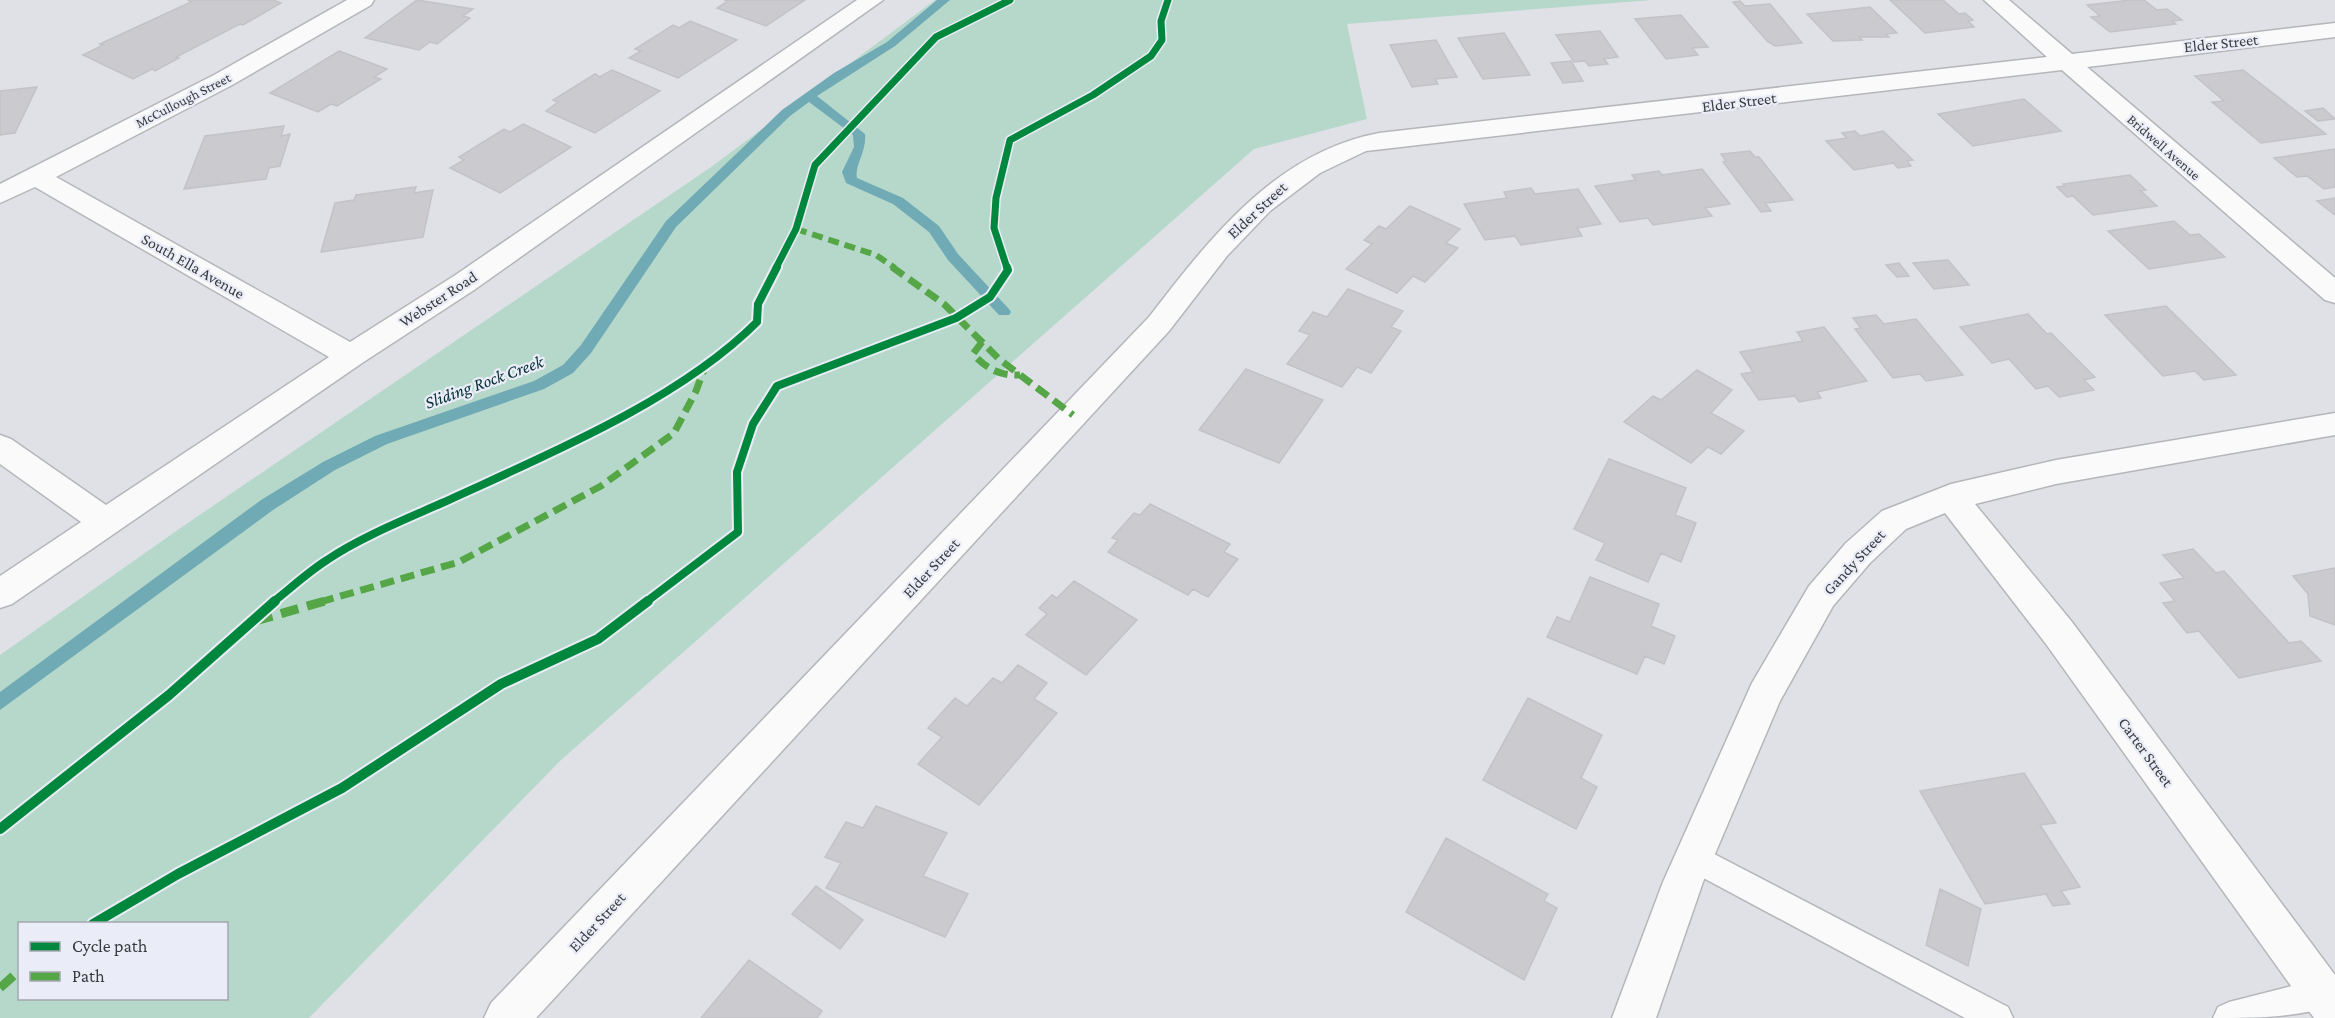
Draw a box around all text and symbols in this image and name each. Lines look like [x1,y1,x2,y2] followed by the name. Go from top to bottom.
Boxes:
[2183,31,2260,55] street label: Elder Street
[133,69,234,131] street label: McCullough Street
[1701,89,1778,115] street label: Elder Street
[2124,111,2204,183] street label: Bridwell Avenue
[1224,178,1291,242] street label: Elder Street
[139,230,247,302] street label: South Ella Avenue
[396,267,480,330] street label: Webster Road
[422,351,547,413] water label: Sliding Rock Creek
[1820,526,1890,599] street label: Gandy Street
[899,534,963,601] street label: Elder Street
[2115,714,2177,790] street label: Carter Street
[565,888,629,955] street label: Elder Street
[18,922,228,1000] legend
[72,936,148,956] text: Cycle path
[72,966,105,986] text: Path

